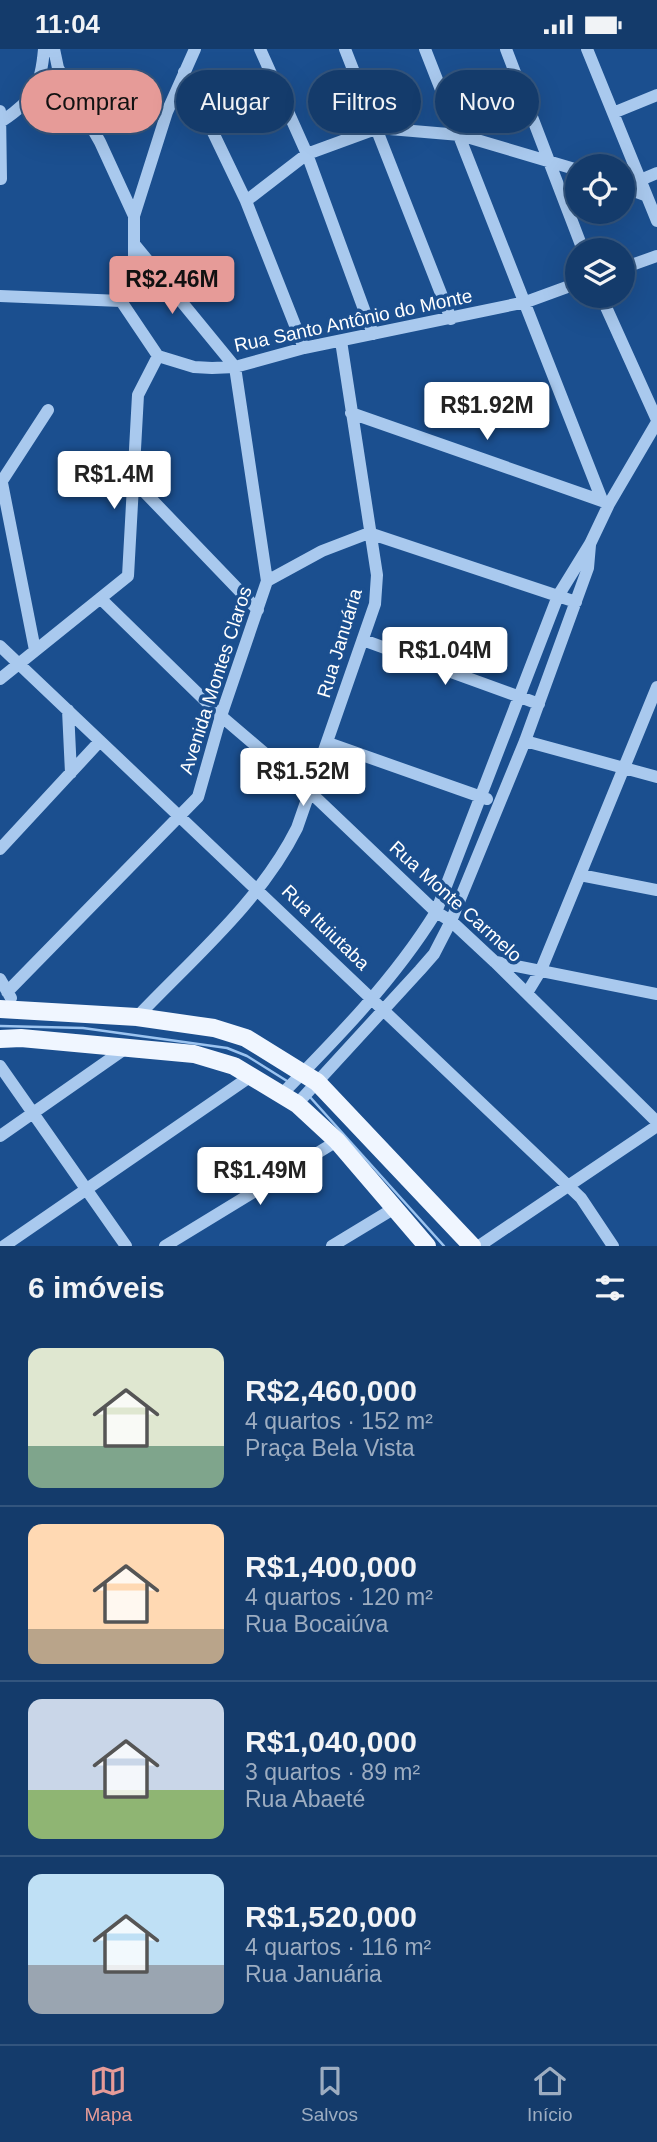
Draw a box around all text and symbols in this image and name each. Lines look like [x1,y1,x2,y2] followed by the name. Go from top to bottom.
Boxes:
[35,9,100,39] text: 11:04
[21,70,162,133] chip: Comprar
[176,70,294,133] chip: Alugar
[308,70,421,133] chip: Filtros
[435,70,539,133] chip: Novo
[565,154,635,308] map controls
[565,154,635,224] button: locate
[565,238,635,308] button: layers
[107,257,237,316] pin: R$2.46M
[125,266,219,292] text: R$2.46M
[232,285,474,356] street label: Rua Santo Antônio do Monte
[422,383,552,442] pin: R$1.92M
[440,392,534,418] text: R$1.92M
[57,451,171,511] pin: R$1.4M
[74,461,154,487] text: R$1.4M
[175,584,256,777] street label: Avenida Montes Claros
[313,586,366,700] street label: Rua Januária
[380,627,510,687] pin: R$1.04M
[398,637,492,663] text: R$1.04M
[238,749,368,808] pin: R$1.52M
[256,758,350,784] text: R$1.52M
[385,837,526,966] street label: Rua Monte Carmelo
[278,881,374,974] street label: Rua Ituiutaba
[195,1147,325,1207] pin: R$1.49M
[213,1157,307,1183] text: R$1.49M
[591,1269,629,1307] icon: filters
[28,1271,165,1304] text: 6 imóveis
[245,1374,417,1407] text: R$2,460,000
[84,1376,168,1460] icon: home
[245,1408,433,1434] text: 4 quartos · 152 m²
[245,1435,415,1461] text: Praça Bela Vista
[245,1550,417,1583] text: R$1,400,000
[84,1552,168,1636] icon: home
[245,1584,433,1610] text: 4 quartos · 120 m²
[245,1611,388,1637] text: Rua Bocaiúva
[245,1725,417,1758] text: R$1,040,000
[84,1727,168,1811] icon: home
[245,1759,420,1785] text: 3 quartos · 89 m²
[245,1786,365,1812] text: Rua Abaeté
[245,1900,417,1933] text: R$1,520,000
[84,1902,168,1986] icon: home
[245,1934,431,1960] text: 4 quartos · 116 m²
[245,1961,382,1987] text: Rua Januária
[85,2062,132,2126] tab: Mapa
[301,2062,358,2126] tab: Salvos
[527,2062,572,2126] tab: Início

